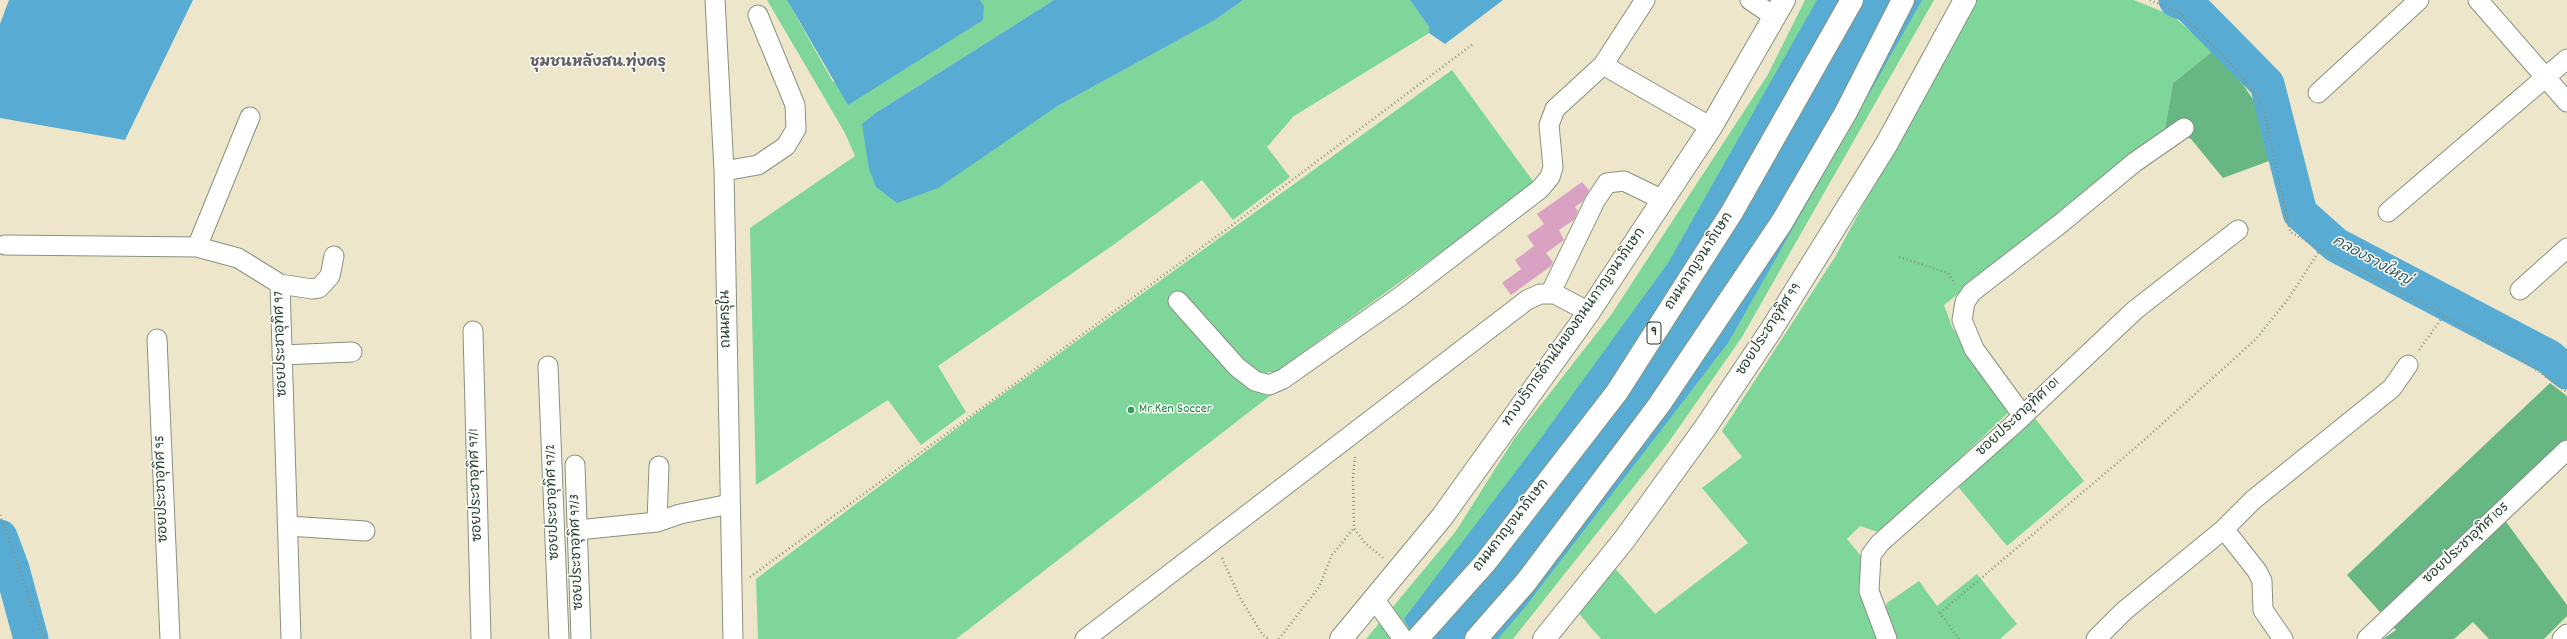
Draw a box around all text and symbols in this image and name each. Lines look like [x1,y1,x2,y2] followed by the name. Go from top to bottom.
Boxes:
[530,55,666,73] district label: ชุมชนหลังสน.ทุ่งครุ
[1662,210,1738,314] street label: ถนนกาญจนาภิเษก
[1500,225,1650,431] street label: ทางบริการด้านในของถนนกาญจนาภิเษก
[2329,233,2413,291] water label: คลองรางใหญ่
[1734,281,1806,379] street label: ซอยประชาอุทิศ 99
[718,290,736,348] street label: ถนนครุใน
[272,291,292,397] street label: ซอยประชาอุทิศ 97
[1647,322,1661,344] road number: 9
[1974,375,2064,461] street label: ซอยประชาอุทิศ 101
[1139,402,1212,418] place label: Mr.Ken Soccer
[1126,405,1136,415] marker: Mr.Ken Soccer
[467,428,487,542] street label: ซอยประชาอุทิศ 97/1
[153,435,173,543] street label: ซอยประชาอุทิศ 95
[544,444,564,560] street label: ซอยประชาอุทิศ 97/2
[1471,476,1553,576] street label: ถนนกาญจนาภิเษก
[568,494,588,610] street label: ซอยประชาอุทิศ 97/3
[2421,500,2513,588] street label: ซอยประชาอุทิศ 105

